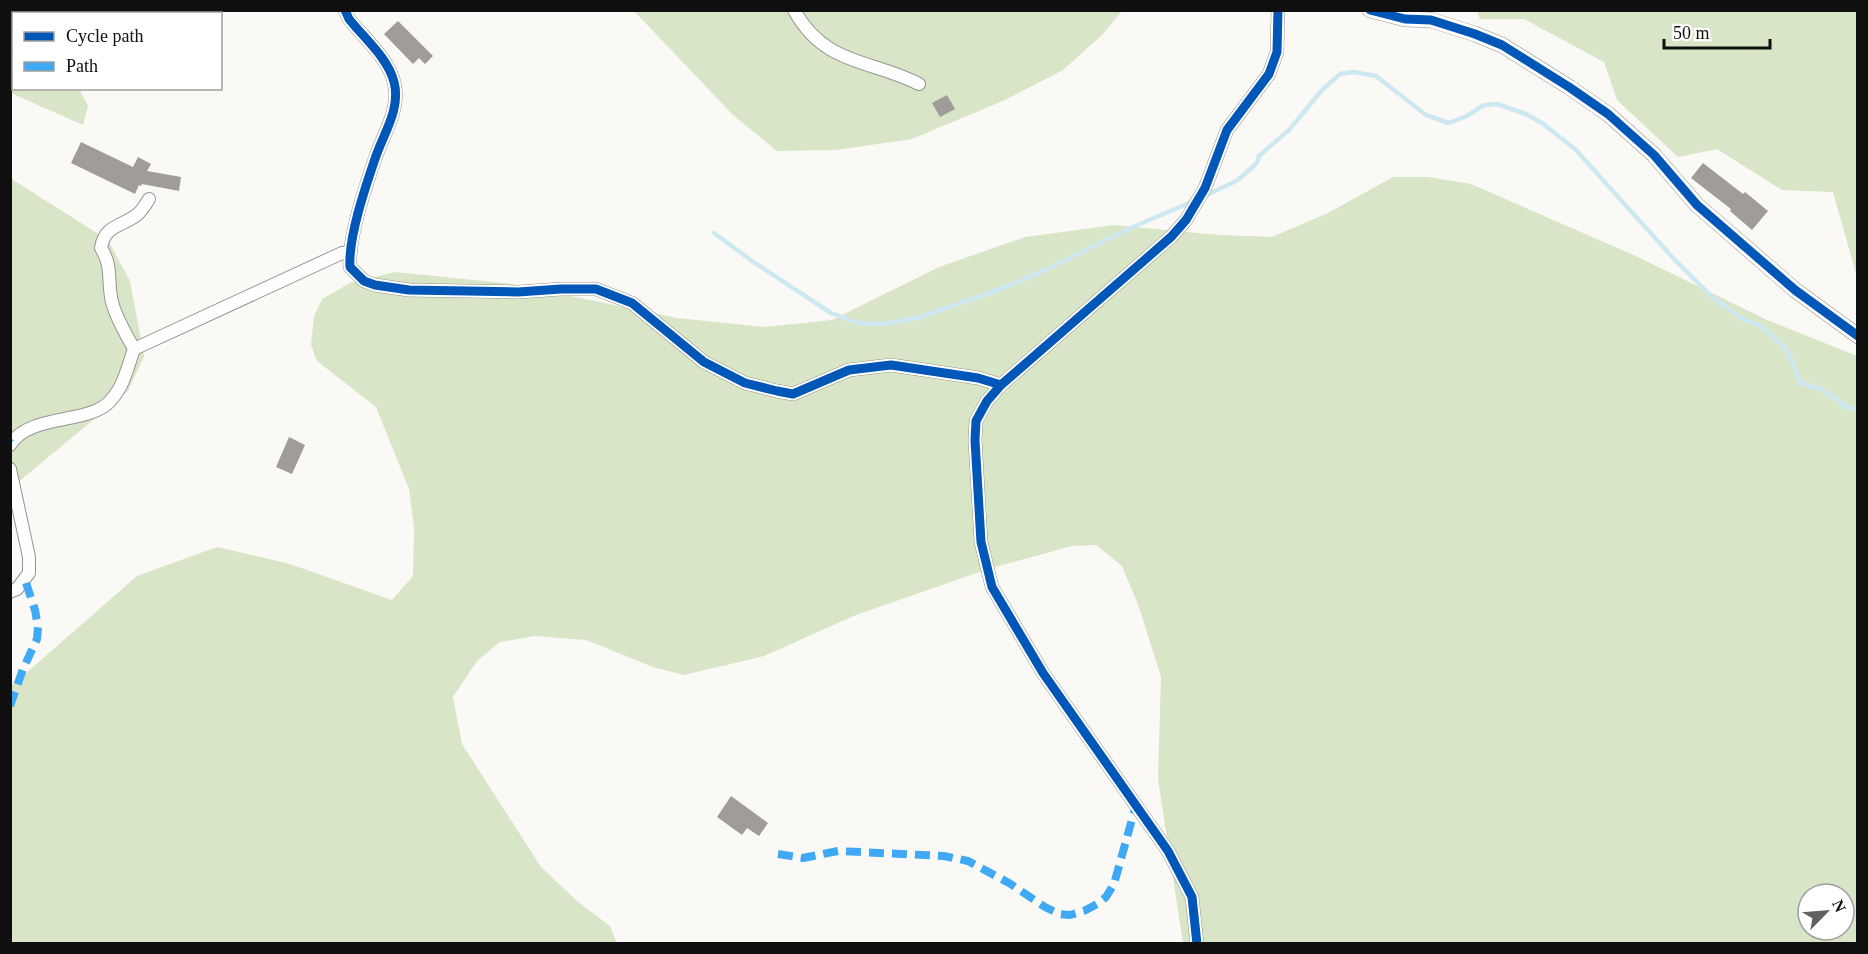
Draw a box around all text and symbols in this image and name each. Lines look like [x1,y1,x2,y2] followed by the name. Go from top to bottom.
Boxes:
[12,12,222,90] legend
[1664,12,1770,50] scale bar
[1673,23,1710,43] text: 50 m
[66,26,143,46] text: Cycle path
[66,56,98,76] text: Path
[1796,882,1856,942] north arrow
[1829,897,1849,915] text: N

